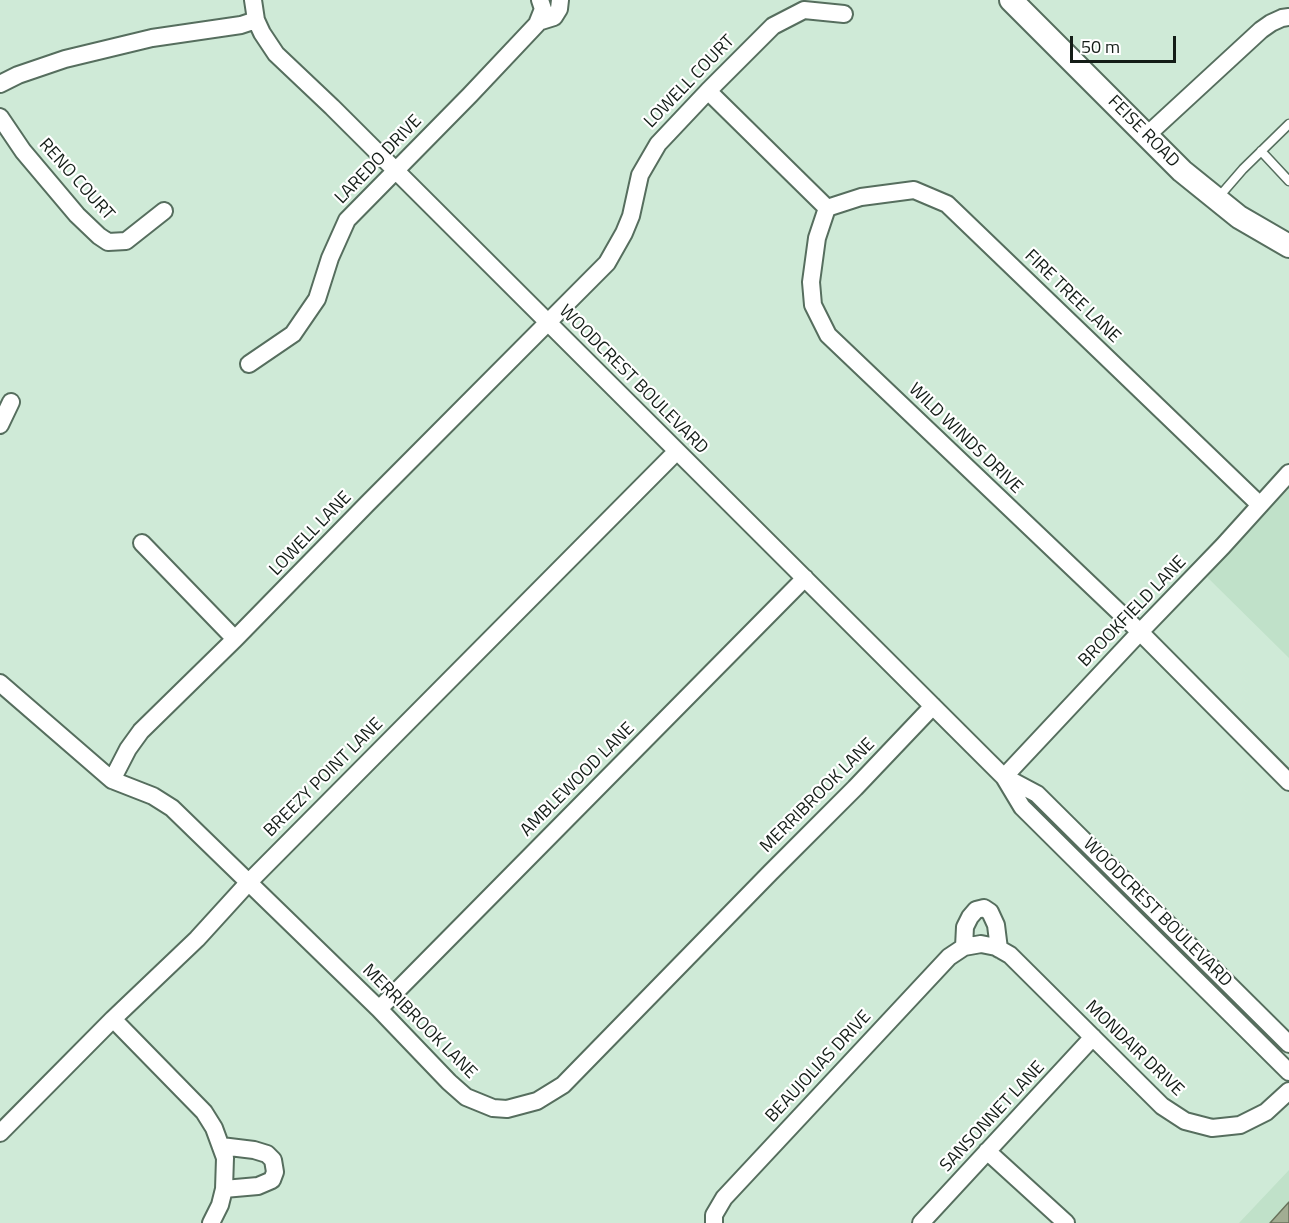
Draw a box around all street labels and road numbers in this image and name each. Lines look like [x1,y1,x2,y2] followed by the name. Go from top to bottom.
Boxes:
[640,31,740,133] street label: LOWELL COURT
[1103,92,1183,172] street label: FEISE ROAD
[331,111,427,209] street label: LAREDO DRIVE
[34,135,118,225] street label: RENO COURT
[1020,246,1124,348] street label: FIRE TREE LANE
[554,301,712,459] street label: WOODCREST BOULEVARD
[904,379,1026,499] street label: WILD WINDS DRIVE
[265,487,357,581] street label: LOWELL LANE
[1075,552,1191,672] street label: BROOKFIELD LANE
[260,714,388,842] street label: BREEZY POINT LANE
[517,719,639,841] street label: AMBLEWOOD LANE
[756,734,880,858] street label: MERRIBROOK LANE
[1078,834,1236,992] street label: WOODCREST BOULEVARD
[357,960,481,1084] street label: MERRIBROOK LANE
[1080,997,1188,1101] street label: MONDAIR DRIVE
[762,1007,876,1127] street label: BEAUJOLIAS DRIVE
[936,1057,1050,1177] street label: SANSONNET LANE

